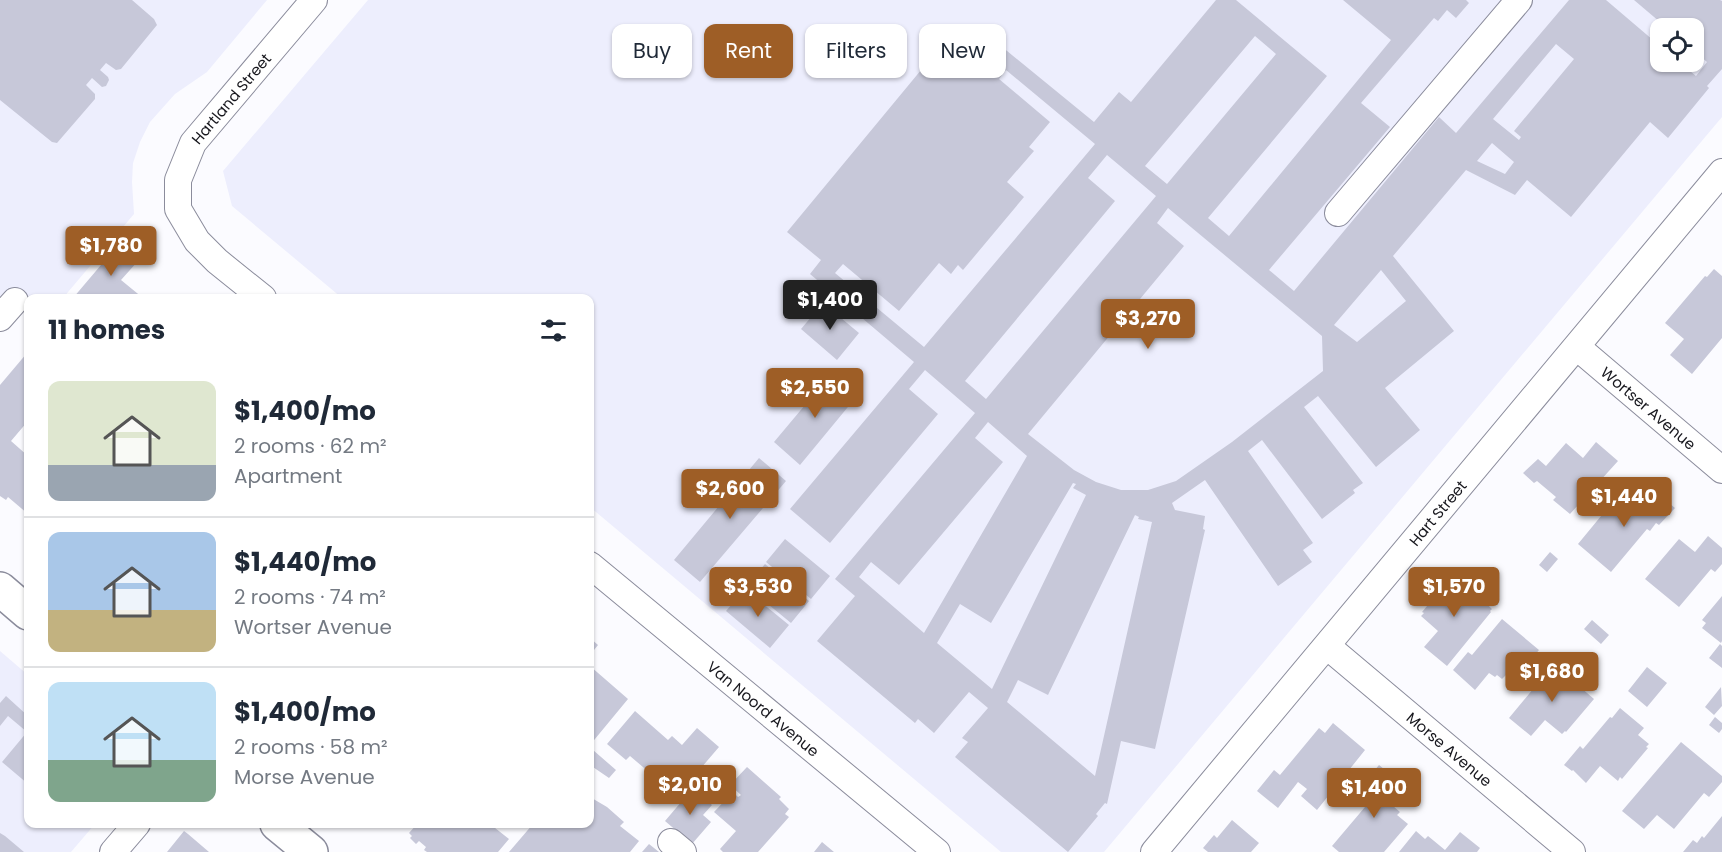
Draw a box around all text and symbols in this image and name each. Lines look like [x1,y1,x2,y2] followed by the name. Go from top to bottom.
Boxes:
[1650,18,1704,72] map controls
[1650,18,1704,72] button: locate
[612,24,692,78] chip: Buy
[704,24,793,78] chip: Rent
[805,24,907,78] chip: Filters
[919,24,1006,78] chip: New
[186,48,275,148] street label: Hartland Street
[62,226,160,277] pin: $1,780
[79,231,143,259] text: $1,780
[781,280,879,331] pin: $1,400
[797,285,863,313] text: $1,400
[1099,299,1197,350] pin: $3,270
[1115,304,1181,332] text: $3,270
[48,312,165,348] text: 11 homes
[537,314,570,347] icon: filters
[1597,361,1701,454] street label: Wortser Avenue
[766,368,864,419] pin: $2,550
[780,373,850,401] text: $2,550
[234,393,376,429] text: $1,400/mo
[96,405,168,477] icon: home
[234,432,387,460] text: 2 rooms · 62 m²
[234,462,342,490] text: Apartment
[681,469,779,520] pin: $2,600
[695,474,765,502] text: $2,600
[1404,475,1471,550] street label: Hart Street
[1575,477,1673,528] pin: $1,440
[1591,482,1657,510] text: $1,440
[234,544,376,580] text: $1,440/mo
[96,556,168,628] icon: home
[709,567,807,618] pin: $3,530
[1405,567,1503,618] pin: $1,570
[723,572,793,600] text: $3,530
[1422,572,1486,600] text: $1,570
[234,583,386,611] text: 2 rooms · 74 m²
[234,613,392,641] text: Wortser Avenue
[1503,652,1601,703] pin: $1,680
[703,656,824,761] street label: Van Noord Avenue
[1519,657,1585,685] text: $1,680
[234,694,376,730] text: $1,400/mo
[96,706,168,778] icon: home
[1402,707,1497,791] street label: Morse Avenue
[234,733,388,761] text: 2 rooms · 58 m²
[234,763,375,791] text: Morse Avenue
[641,765,739,816] pin: $2,010
[1325,768,1423,819] pin: $1,400
[658,770,722,798] text: $2,010
[1341,773,1407,801] text: $1,400

